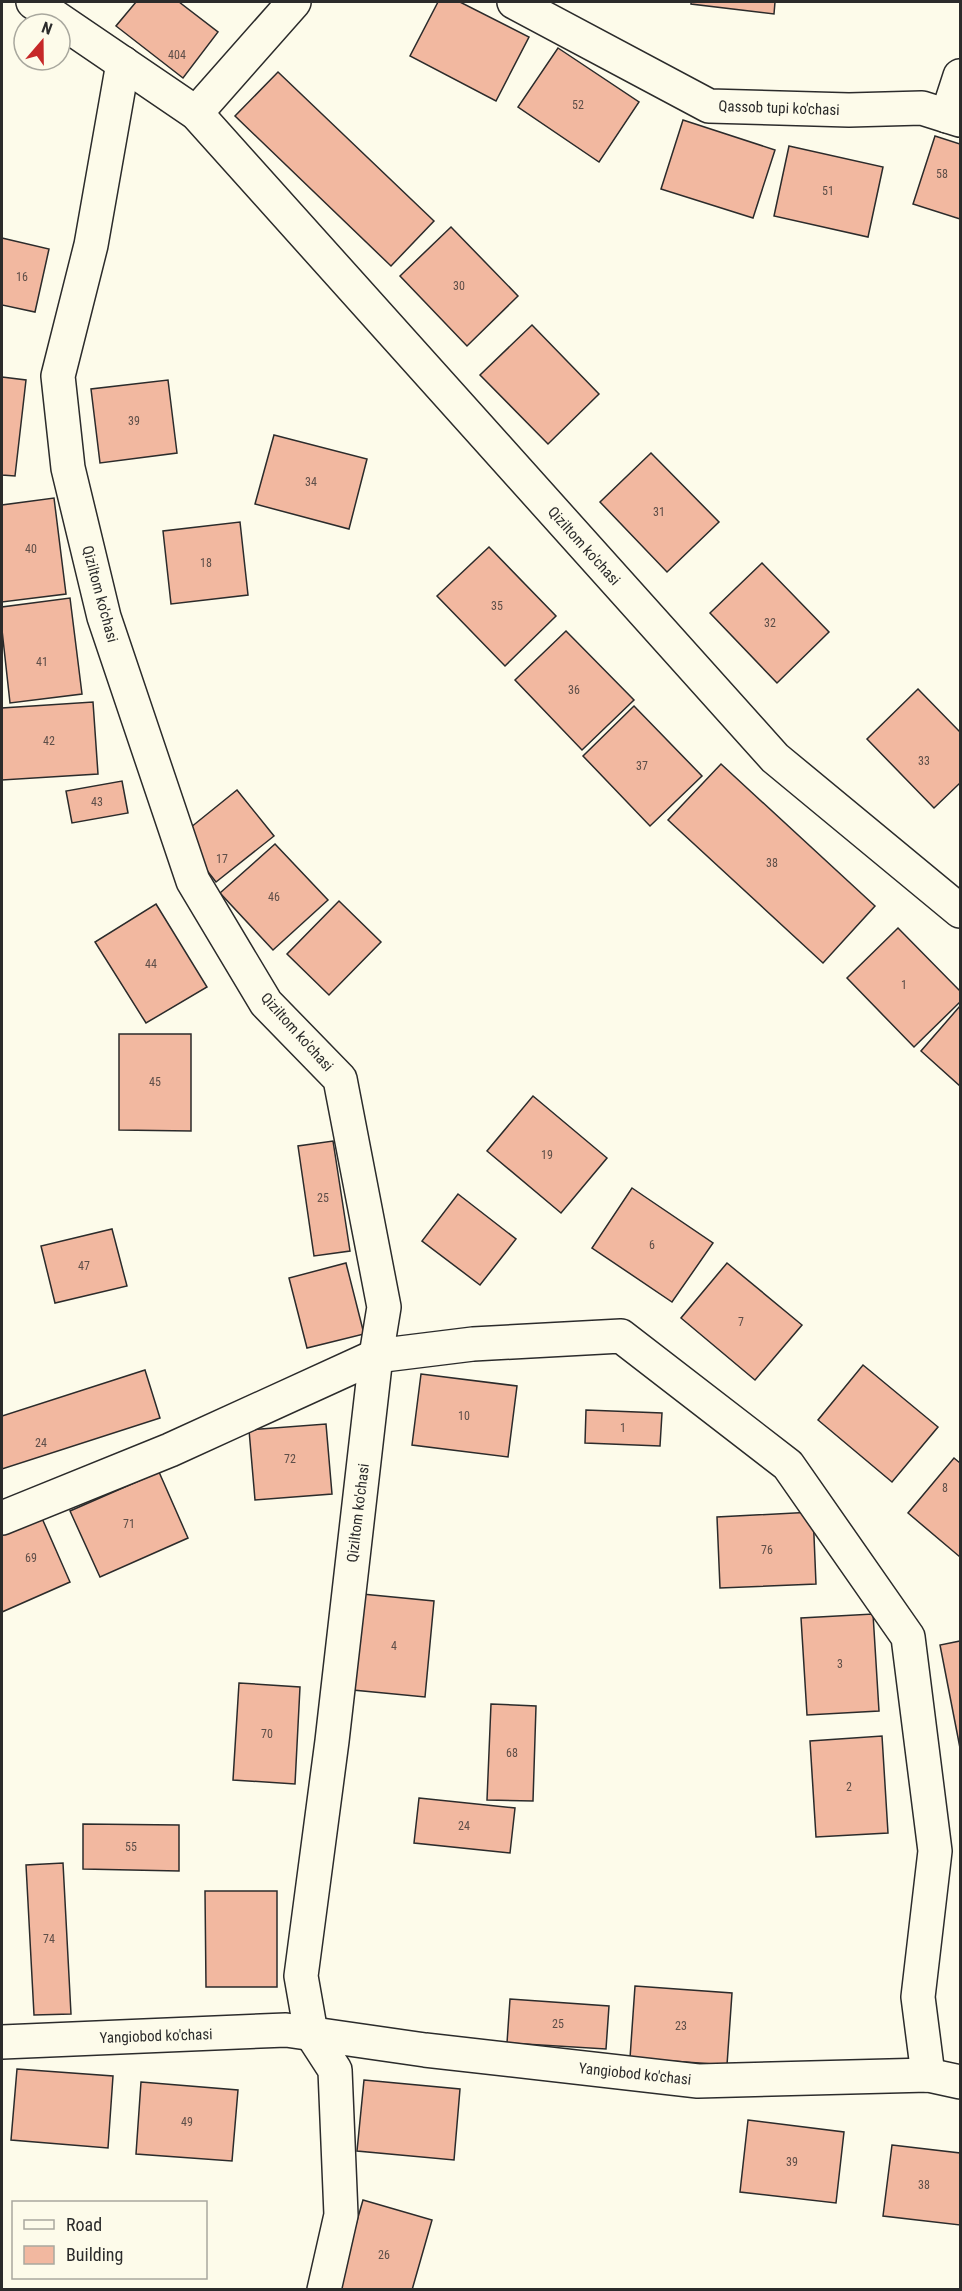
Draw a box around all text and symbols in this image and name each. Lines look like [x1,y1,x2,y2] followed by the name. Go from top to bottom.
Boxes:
[12,12,72,72] north arrow
[39,18,55,39] text: N
[168,48,186,62] house number: 404
[718,97,840,119] street label: Qassob tupi ko'chasi
[572,98,584,112] house number: 52
[936,167,948,181] house number: 58
[822,184,834,198] house number: 51
[16,270,28,284] house number: 16
[453,279,465,293] house number: 30
[128,414,140,428] house number: 39
[305,475,317,489] house number: 34
[544,503,624,589] street label: Qiziltom ko'chasi
[653,505,665,519] house number: 31
[25,542,37,556] house number: 40
[78,544,122,644] street label: Qiziltom ko'chasi
[200,556,212,570] house number: 18
[491,599,503,613] house number: 35
[764,616,776,630] house number: 32
[36,655,48,669] house number: 41
[568,683,580,697] house number: 36
[43,734,55,748] house number: 42
[918,754,930,768] house number: 33
[636,759,648,773] house number: 37
[91,795,103,809] house number: 43
[216,852,228,866] house number: 17
[766,856,778,870] house number: 38
[268,890,280,904] house number: 46
[145,957,157,971] house number: 44
[901,978,907,992] house number: 1
[257,989,337,1075] street label: Qiziltom ko'chasi
[149,1075,161,1089] house number: 45
[541,1148,553,1162] house number: 19
[317,1191,329,1205] house number: 25
[649,1238,655,1252] house number: 6
[78,1259,90,1273] house number: 47
[738,1315,744,1329] house number: 7
[458,1409,470,1423] house number: 10
[620,1421,626,1435] house number: 1
[35,1436,47,1450] house number: 24
[284,1452,296,1466] house number: 72
[343,1462,373,1564] street label: Qiziltom ko'chasi
[942,1481,948,1495] house number: 8
[123,1517,135,1531] house number: 71
[761,1543,773,1557] house number: 76
[25,1551,37,1565] house number: 69
[391,1639,397,1653] house number: 4
[837,1657,843,1671] house number: 3
[261,1727,273,1741] house number: 70
[506,1746,518,1760] house number: 68
[846,1780,852,1794] house number: 2
[458,1819,470,1833] house number: 24
[125,1840,137,1854] house number: 55
[43,1932,55,1946] house number: 74
[552,2017,564,2031] house number: 25
[675,2019,687,2033] house number: 23
[99,2025,213,2047] street label: Yangiobod ko'chasi
[578,2059,692,2089] street label: Yangiobod ko'chasi
[181,2115,193,2129] house number: 49
[786,2155,798,2169] house number: 39
[918,2178,930,2192] house number: 38
[12,2201,207,2279] legend
[66,2214,102,2235] text: Road
[66,2244,123,2265] text: Building
[378,2248,390,2262] house number: 26

